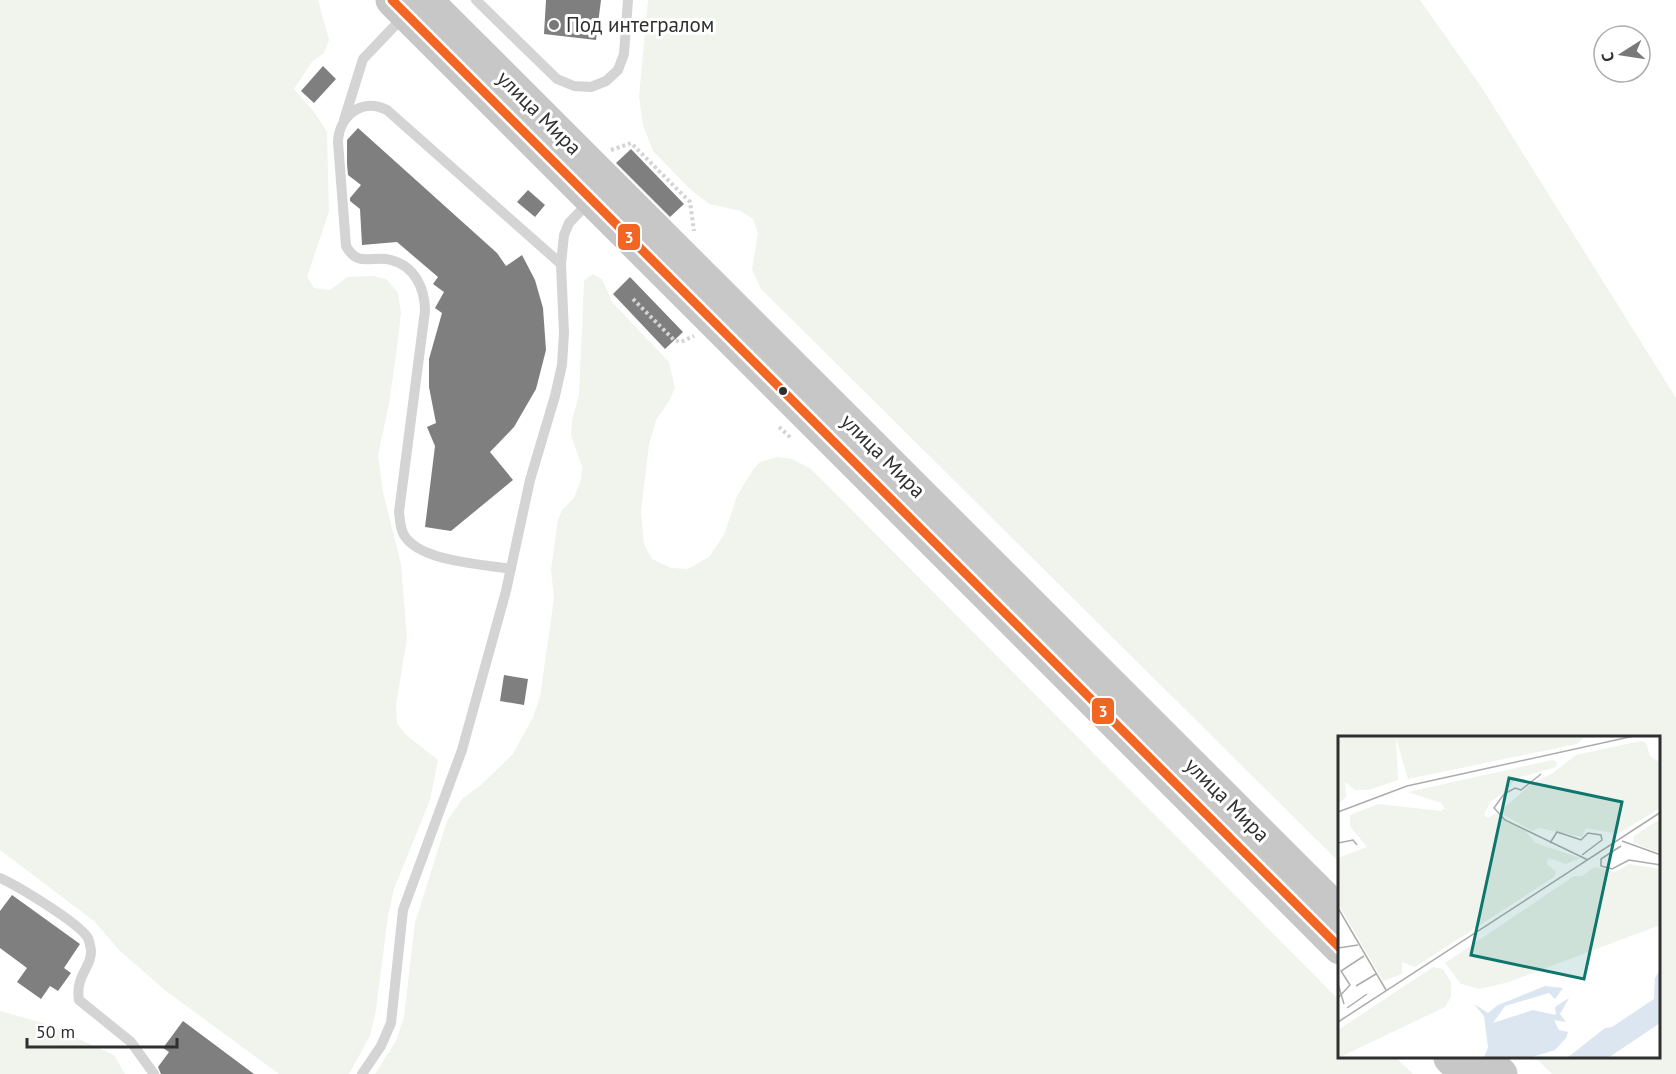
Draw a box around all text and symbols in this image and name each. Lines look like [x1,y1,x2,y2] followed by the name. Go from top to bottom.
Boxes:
[566,11,714,38] place label: Под интегралом
[547,18,561,32] marker: Под интегралом
[1592,24,1652,84] north arrow
[1597,51,1618,64] text: С
[491,65,587,161] street label: улица Мира
[617,223,641,251] line badge: 3
[624,227,634,247] text: 3
[777,385,789,397] unlabelled marker
[835,408,931,504] street label: улица Мира
[1091,697,1115,725] line badge: 3
[1098,701,1108,721] text: 3
[1338,736,1661,1059] inset map
[1179,752,1275,848] street label: улица Мира
[27,1011,177,1049] scale bar
[36,1020,75,1043] text: 50 m

